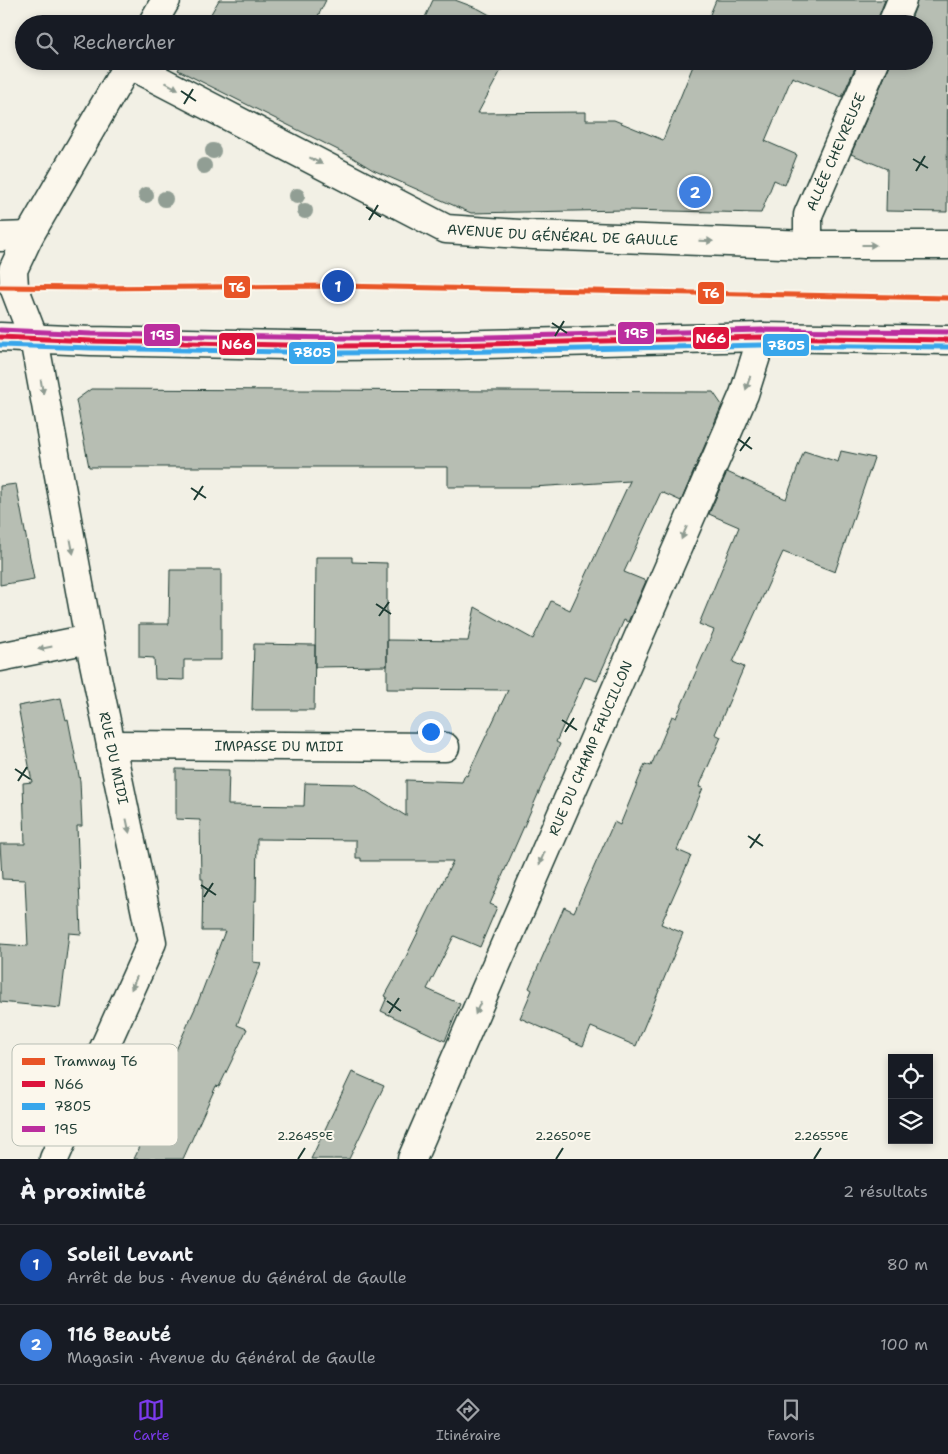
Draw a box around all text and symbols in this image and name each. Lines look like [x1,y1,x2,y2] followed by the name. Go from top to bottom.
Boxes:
[15,15,933,70] search box
[33,29,61,57] icon: search
[73,30,176,55] text: Rechercher
[164,82,179,90] one-way arrow
[802,90,869,214] street label: ALLÉE CHEVREUSE
[309,157,323,165] one-way arrow
[679,173,711,211] pin: 2
[446,220,679,249] street label: AVENUE DU GÉNÉRAL DE GAULLE
[699,238,715,246] one-way arrow
[861,241,877,249] one-way arrow
[322,267,354,305] pin: 1
[223,275,251,299] line badge: T6
[228,278,246,296] text: T6
[697,281,725,305] line badge: T6
[702,284,720,302] text: T6
[617,321,655,345] line badge: 195
[143,323,181,347] line badge: 195
[624,324,649,342] text: 195
[150,326,175,344] text: 195
[692,326,730,350] line badge: N66
[696,329,727,347] text: N66
[218,332,256,356] line badge: N66
[762,333,810,357] line badge: 7805
[222,335,253,353] text: N66
[767,336,805,354] text: 7805
[288,341,336,365] line badge: 7805
[293,343,331,361] text: 7805
[743,376,751,391] one-way arrow
[39,380,47,396] one-way arrow
[679,526,687,540] one-way arrow
[68,539,76,555] one-way arrow
[37,644,52,652] one-way arrow
[544,658,636,838] street label: RUE DU CHAMP FAUCILLON
[95,710,133,806] street label: RUE DU MIDI
[418,719,444,745] your location
[214,737,344,755] street label: IMPASSE DU MIDI
[124,819,132,834] one-way arrow
[538,851,546,866] one-way arrow
[129,975,138,990] one-way arrow
[473,1000,481,1015] one-way arrow
[12,1044,178,1146] legend
[54,1052,138,1070] text: Tramway T6
[888,1054,933,1144] map controls
[888,1054,933,1099] button: locate
[54,1075,84,1093] text: N66
[54,1097,91,1115] text: 7805
[888,1099,933,1144] button: layers
[54,1120,77,1138] text: 195
[277,1128,333,1144] text: 2.2645°E
[535,1128,591,1144] text: 2.2650°E
[794,1128,848,1144] text: 2.2655°E
[20,1178,146,1206] text: À proximité
[843,1181,928,1202] text: 2 résultats
[67,1242,193,1267] text: Soleil Levant
[32,1254,40,1275] text: 1
[887,1254,928,1275] text: 80 m
[67,1267,407,1288] text: Arrêt de bus · Avenue du Général de Gaulle
[67,1322,171,1347] text: 116 Beauté
[30,1334,42,1355] text: 2
[880,1334,928,1355] text: 100 m
[67,1347,376,1368] text: Magasin · Avenue du Général de Gaulle
[133,1396,170,1444] tab: Carte
[436,1396,501,1444] tab: Itinéraire
[767,1396,815,1444] tab: Favoris

